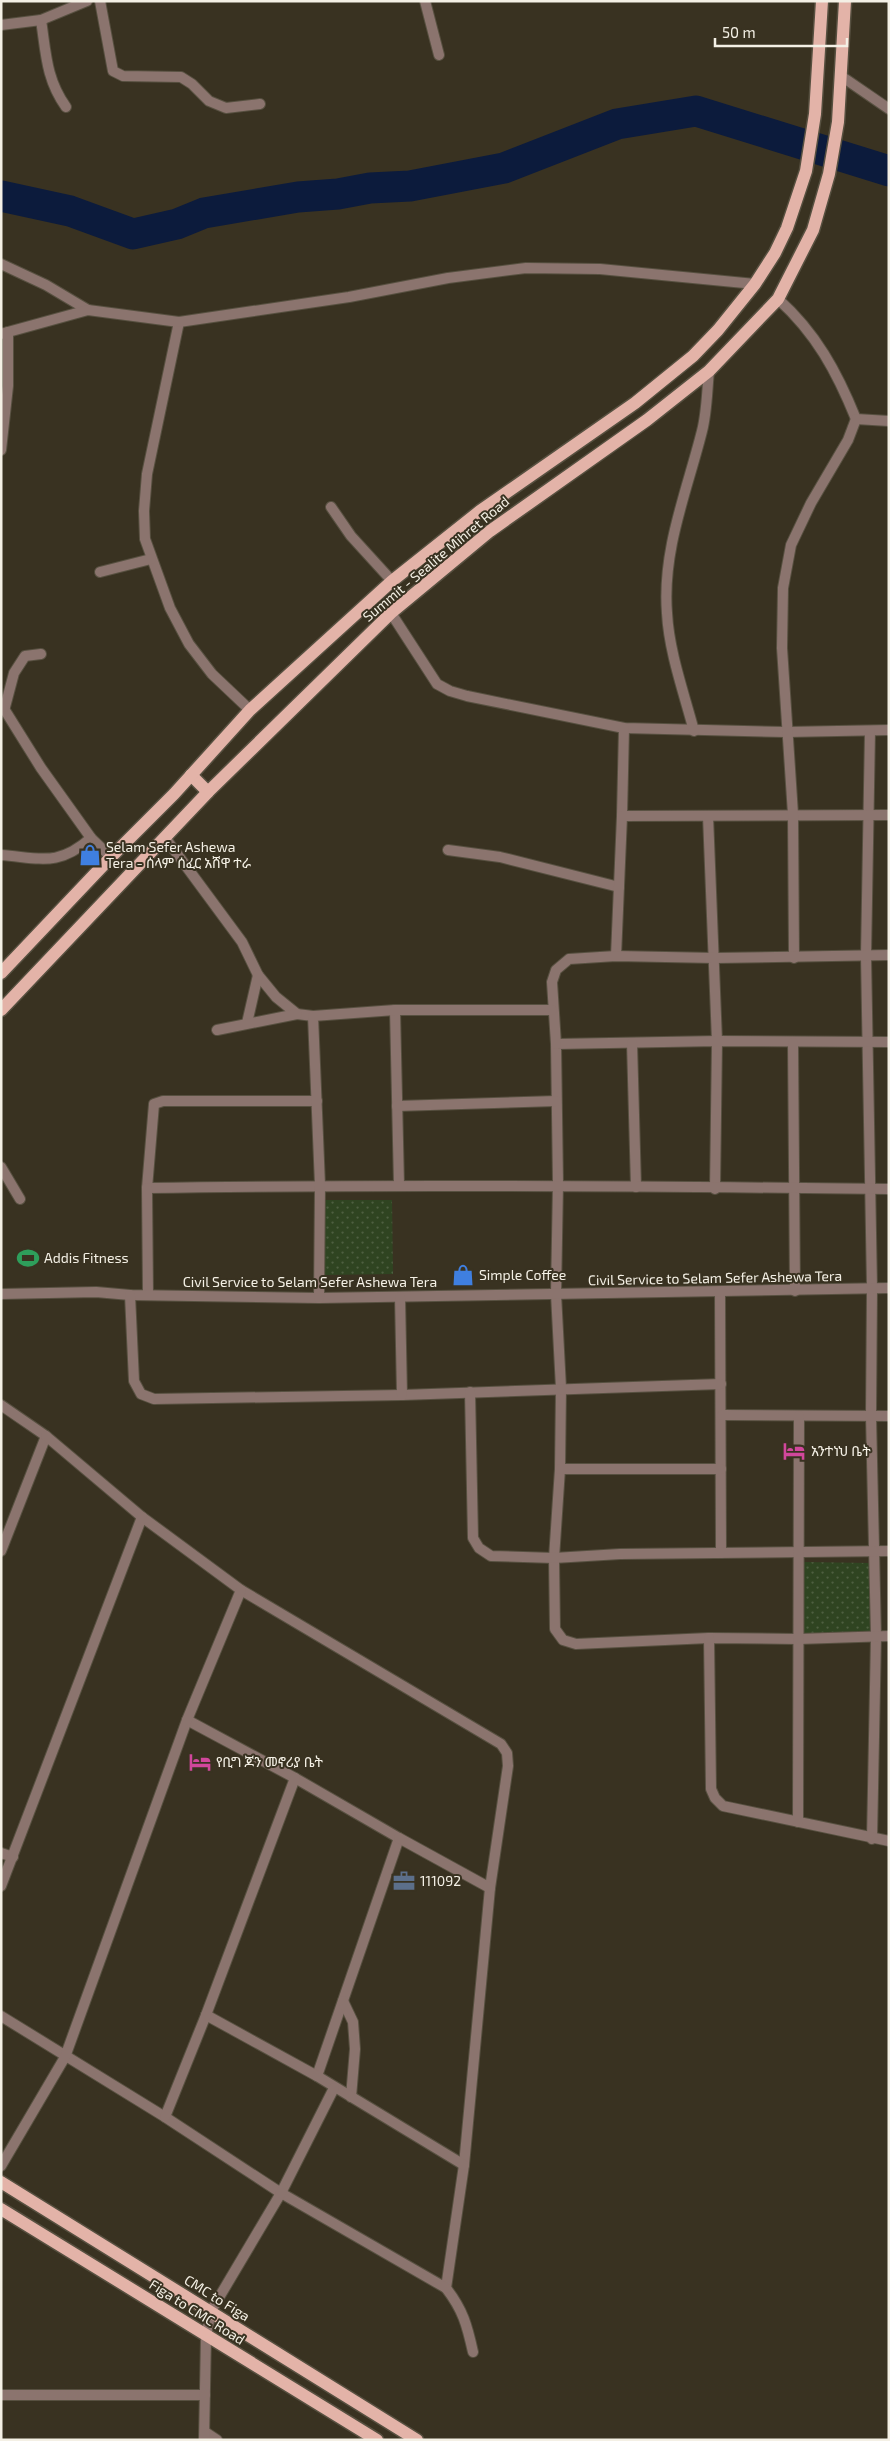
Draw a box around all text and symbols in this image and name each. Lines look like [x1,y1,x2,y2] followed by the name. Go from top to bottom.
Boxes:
[715,15,848,47] scale bar
[722,23,756,41] text: 50 m
[359,492,512,625] street label: Summit - Sealite Mihret Road
[106,838,252,871] place label: Selam Sefer Ashewa Tera - ሰላም ሰፈር አሸዋ ተራ
[77,842,103,868] shop icon: Selam Sefer Ashewa Tera - ሰላም ሰፈር አሸዋ ተራ
[15,1245,41,1271] sports icon: Addis Fitness
[44,1249,129,1266] place label: Addis Fitness
[450,1262,476,1288] shop icon: Simple Coffee
[479,1266,566,1283] place label: Simple Coffee
[588,1267,842,1288] street label: Civil Service to Selam Sefer Ashewa Tera
[183,1273,437,1290] street label: Civil Service to Selam Sefer Ashewa Tera
[781,1438,807,1464] hotel icon: አንተነህ ቤት
[811,1442,871,1459] place label: አንተነህ ቤት
[187,1749,213,1775] hotel icon: የቢግ ጆን መኖሪያ ቤት
[216,1753,323,1770] place label: የቢግ ጆን መኖሪያ ቤት
[391,1868,417,1894] office icon: 111092
[420,1872,461,1889] place label: 111092
[181,2271,253,2324] street label: CMC to Figa
[146,2275,248,2348] street label: Figa to CMC Road

